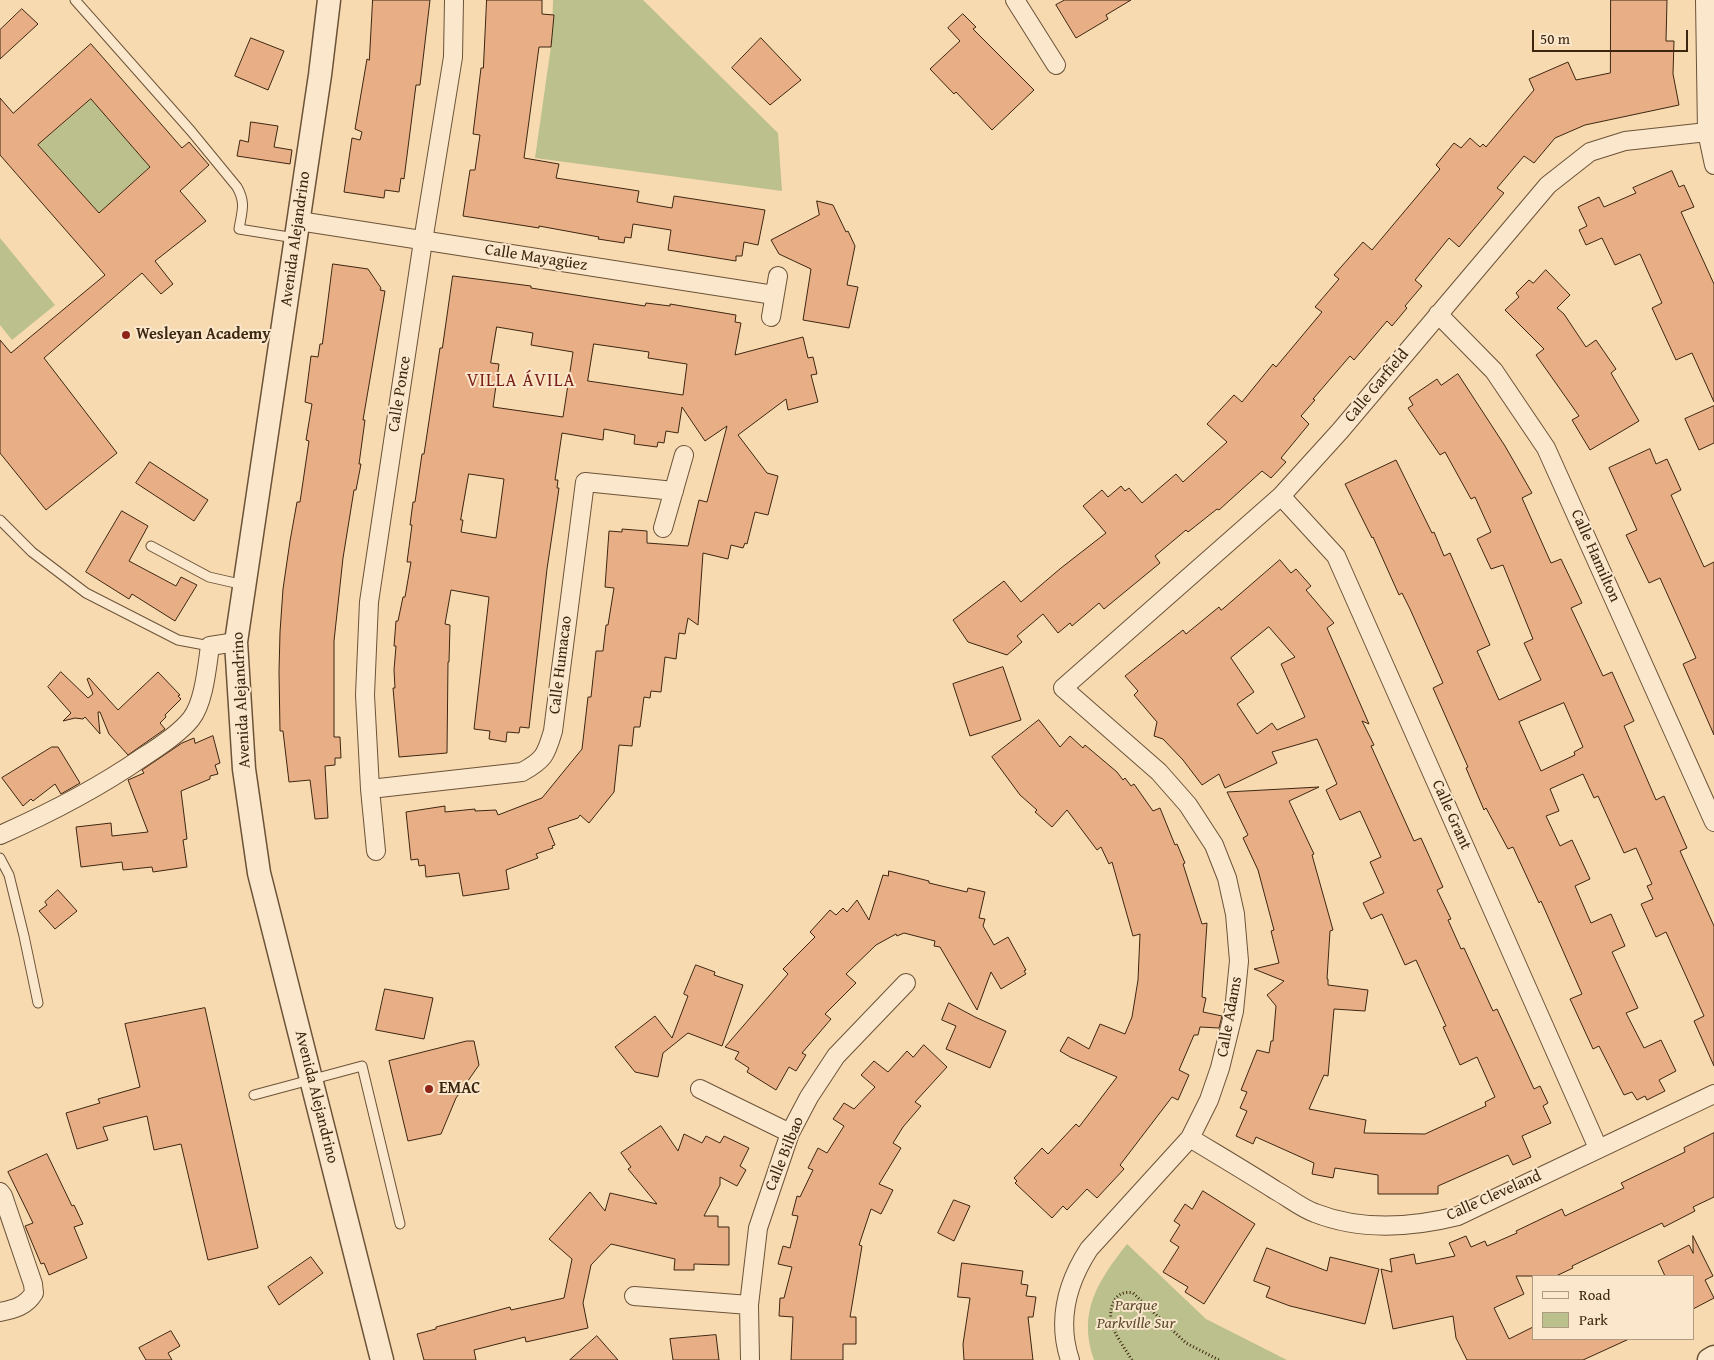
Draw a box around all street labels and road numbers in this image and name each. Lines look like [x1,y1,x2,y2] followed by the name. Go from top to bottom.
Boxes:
[277,170,315,308] street label: Avenida Alejandrino
[483,240,589,276] street label: Calle Mayagüez
[1341,345,1413,427] street label: Calle Garfield
[385,355,415,433] street label: Calle Ponce
[1566,507,1624,605] street label: Calle Hamilton
[545,615,577,715] street label: Calle Humacao
[229,631,255,769] street label: Avenida Alejandrino
[1427,777,1475,853] street label: Calle Grant
[1213,975,1247,1059] street label: Calle Adams
[290,1028,342,1166] street label: Avenida Alejandrino
[761,1114,809,1194] street label: Calle Bilbao
[1444,1167,1544,1225] street label: Calle Cleveland

